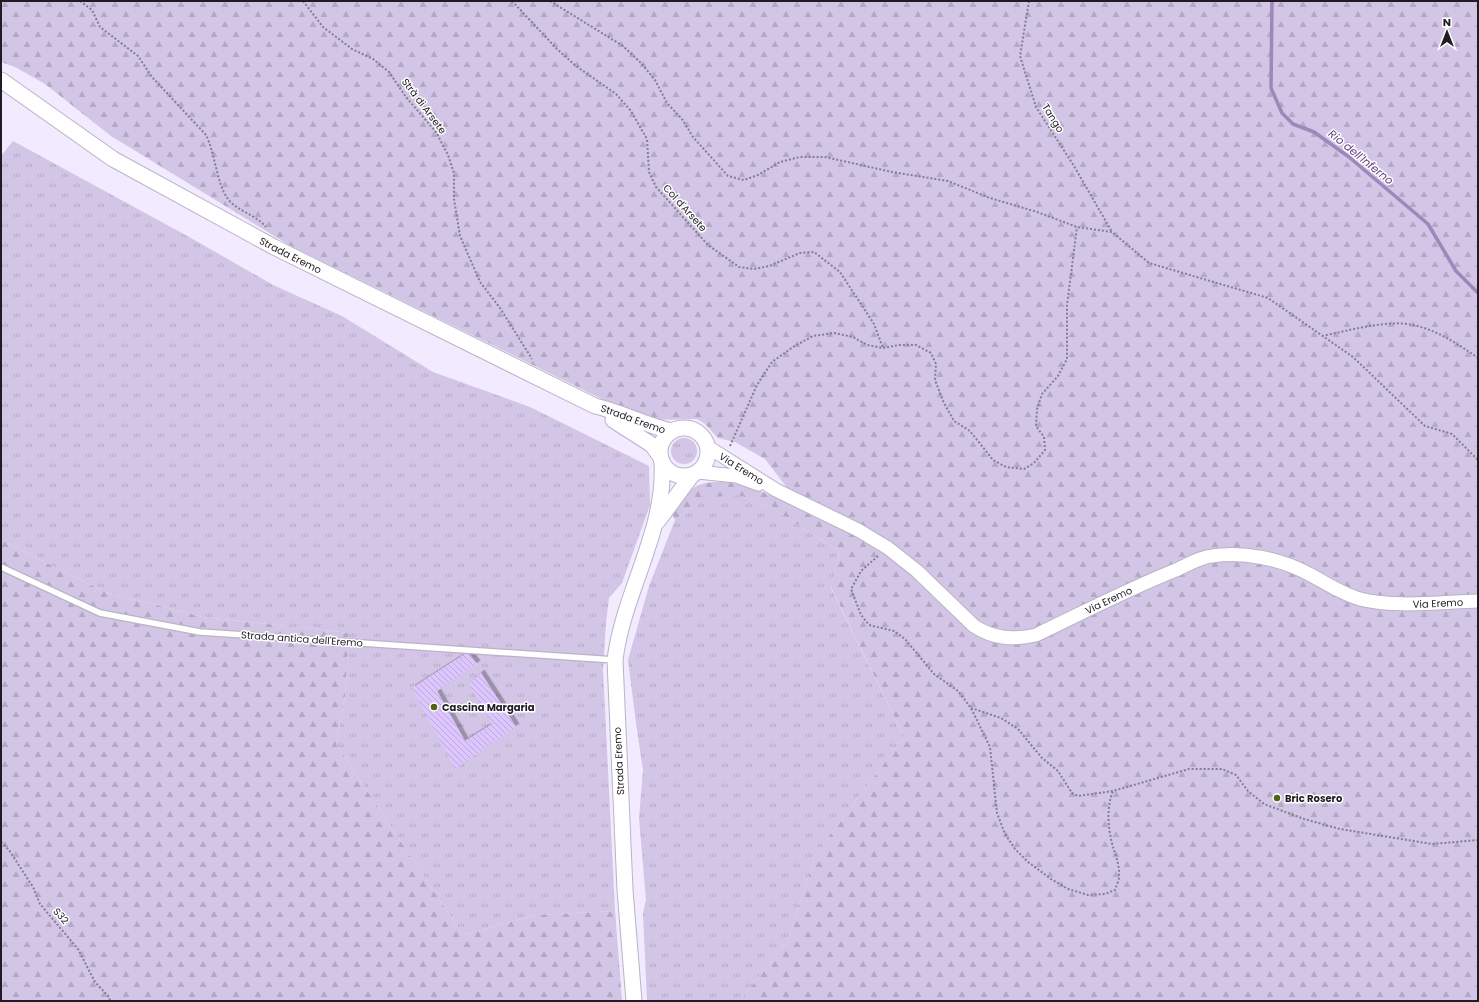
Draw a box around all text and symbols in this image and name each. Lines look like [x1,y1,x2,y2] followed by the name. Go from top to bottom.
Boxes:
[1427,12,1467,52] north arrow
[1443,14,1451,30] text: N
[398,75,450,137] street label: Strà di Arsete
[1038,101,1068,135] street label: Tango
[1325,126,1397,188] water label: Rio dell'Inferno
[660,181,710,235] street label: Col d'Arsete
[257,233,324,277] street label: Strada Eremo
[599,400,667,437] street label: Strada Eremo
[716,449,767,488] street label: Via Eremo
[1082,582,1134,618] street label: Via Eremo
[1412,594,1464,611] street label: Via Eremo
[241,627,363,651] street label: Strada antica dell'Eremo
[442,700,535,715] place label: Cascina Margaria
[429,702,439,712] marker: Cascina Margaria
[610,727,628,795] street label: Strada Eremo
[1285,791,1343,806] place label: Bric Rosero
[1272,793,1282,803] marker: Bric Rosero
[50,904,73,928] street label: S32

